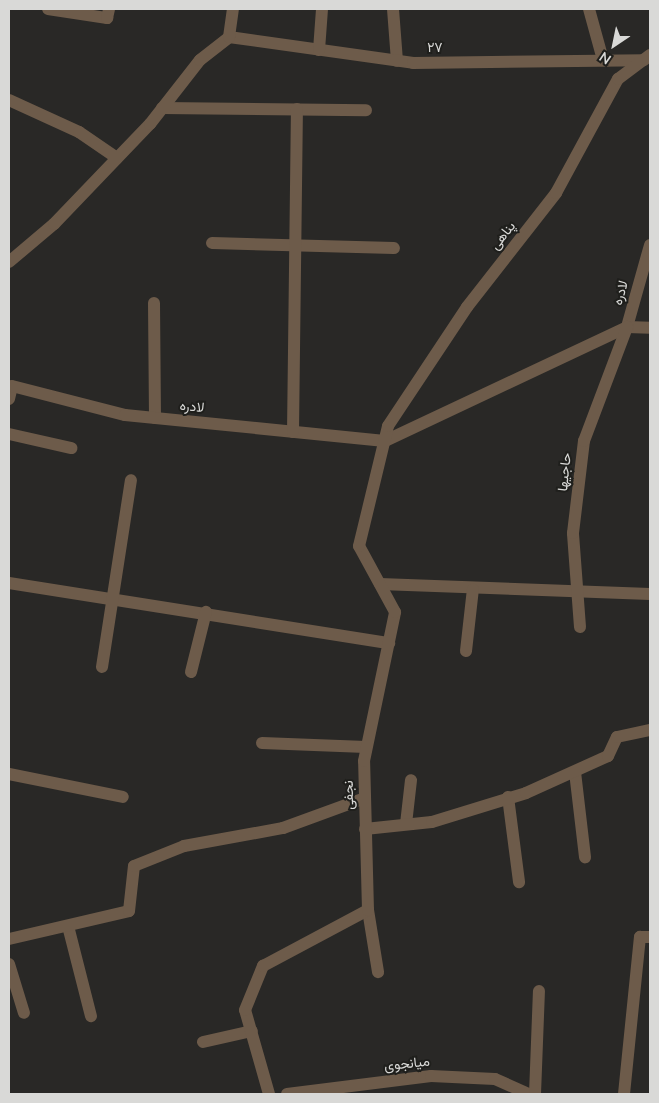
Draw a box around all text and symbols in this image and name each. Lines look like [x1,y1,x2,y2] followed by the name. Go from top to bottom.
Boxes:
[589,20,639,70] north arrow
[427,39,443,57] street label: ۲۷
[596,47,615,69] text: N
[487,218,519,254] street label: پناهی
[609,279,633,307] street label: لادره
[179,397,205,417] street label: لادره
[555,452,575,492] street label: حاجیها
[340,780,358,810] street label: نجفی
[383,1053,431,1075] street label: میانجوی

